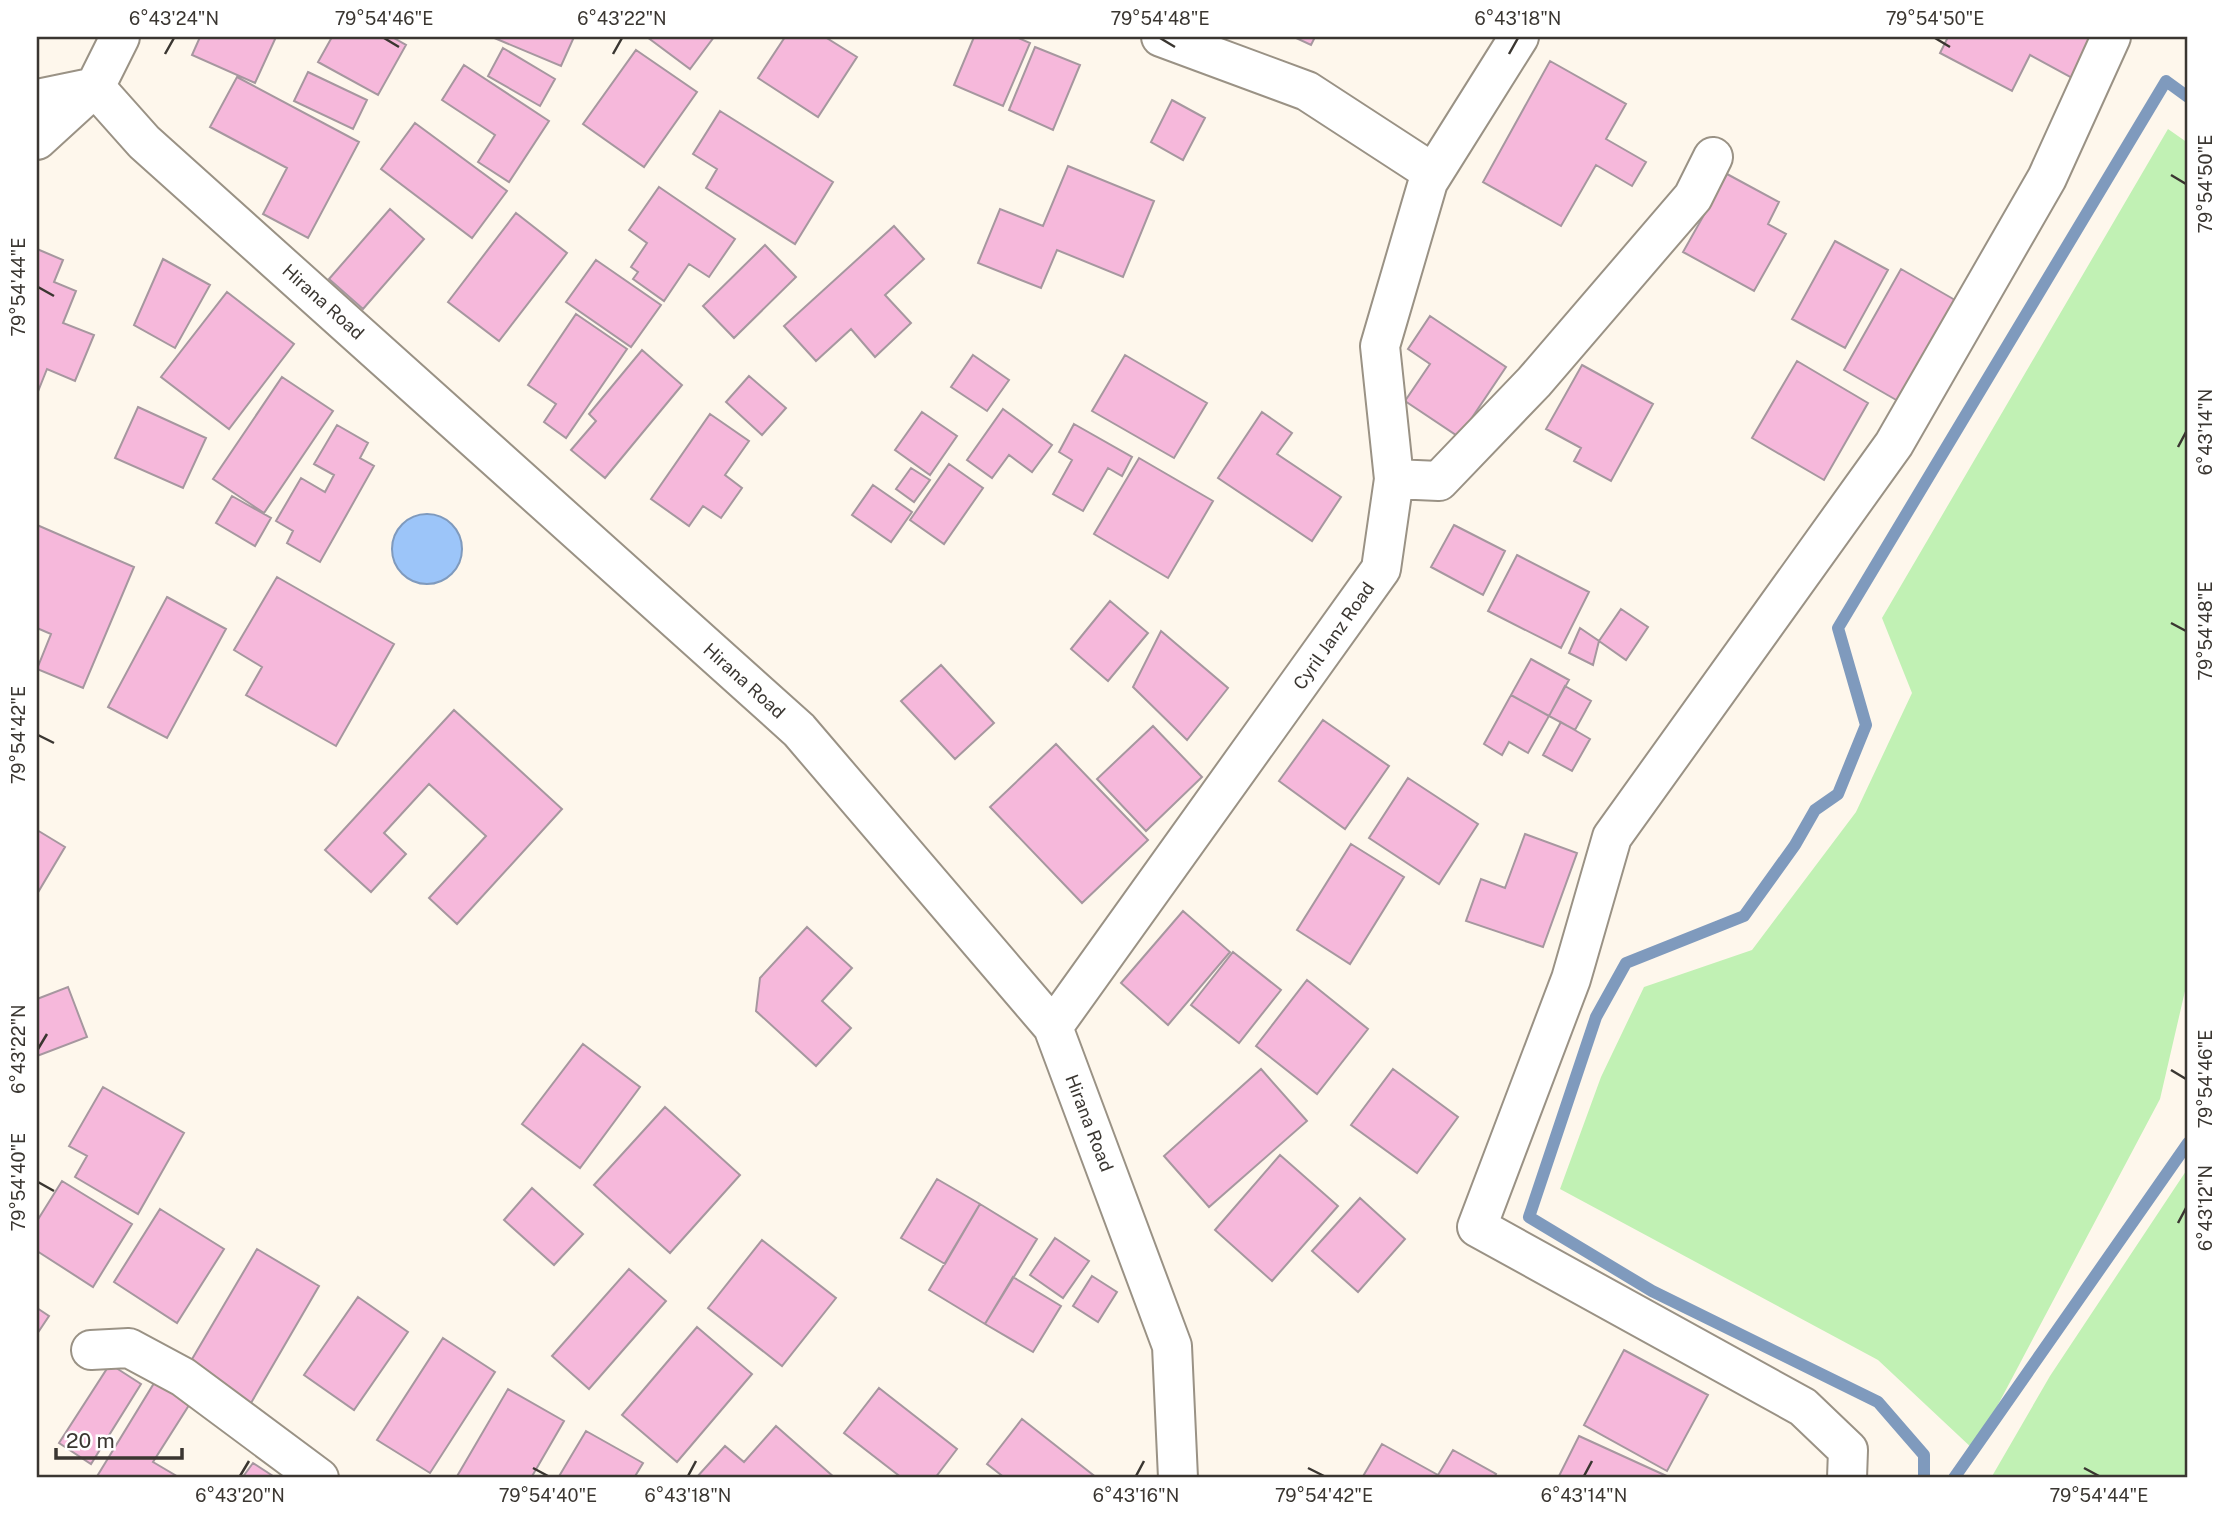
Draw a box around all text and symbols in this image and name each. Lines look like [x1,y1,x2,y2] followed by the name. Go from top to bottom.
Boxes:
[129,8,219,29] text: 6°43'24"N
[335,8,433,29] text: 79°54'46"E
[577,8,667,29] text: 6°43'22"N
[1110,8,1210,29] text: 79°54'48"E
[1475,8,1561,29] text: 6°43'18"N
[1886,8,1984,29] text: 79°54'50"E
[2195,135,2216,233] text: 79°54'50"E
[8,238,29,336] text: 79°54'44"E
[278,260,368,344] street label: Hirana Road
[2195,389,2216,475] text: 6°43'14"N
[1289,578,1378,694] street label: Cyril Janz Road
[2195,581,2216,681] text: 79°54'48"E
[699,639,789,723] street label: Hirana Road
[8,686,29,784] text: 79°54'42"E
[8,1004,29,1094] text: 6°43'22"N
[2195,1030,2216,1128] text: 79°54'46"E
[1061,1071,1118,1174] street label: Hirana Road
[8,1133,29,1231] text: 79°54'40"E
[2195,1165,2216,1251] text: 6°43'12"N
[56,1417,182,1461] scale bar
[66,1428,115,1453] text: 20 m
[195,1485,285,1506] text: 6°43'20"N
[499,1485,597,1506] text: 79°54'40"E
[645,1485,731,1506] text: 6°43'18"N
[1093,1485,1179,1506] text: 6°43'16"N
[1275,1485,1373,1506] text: 79°54'42"E
[1541,1485,1627,1506] text: 6°43'14"N
[2050,1485,2148,1506] text: 79°54'44"E

